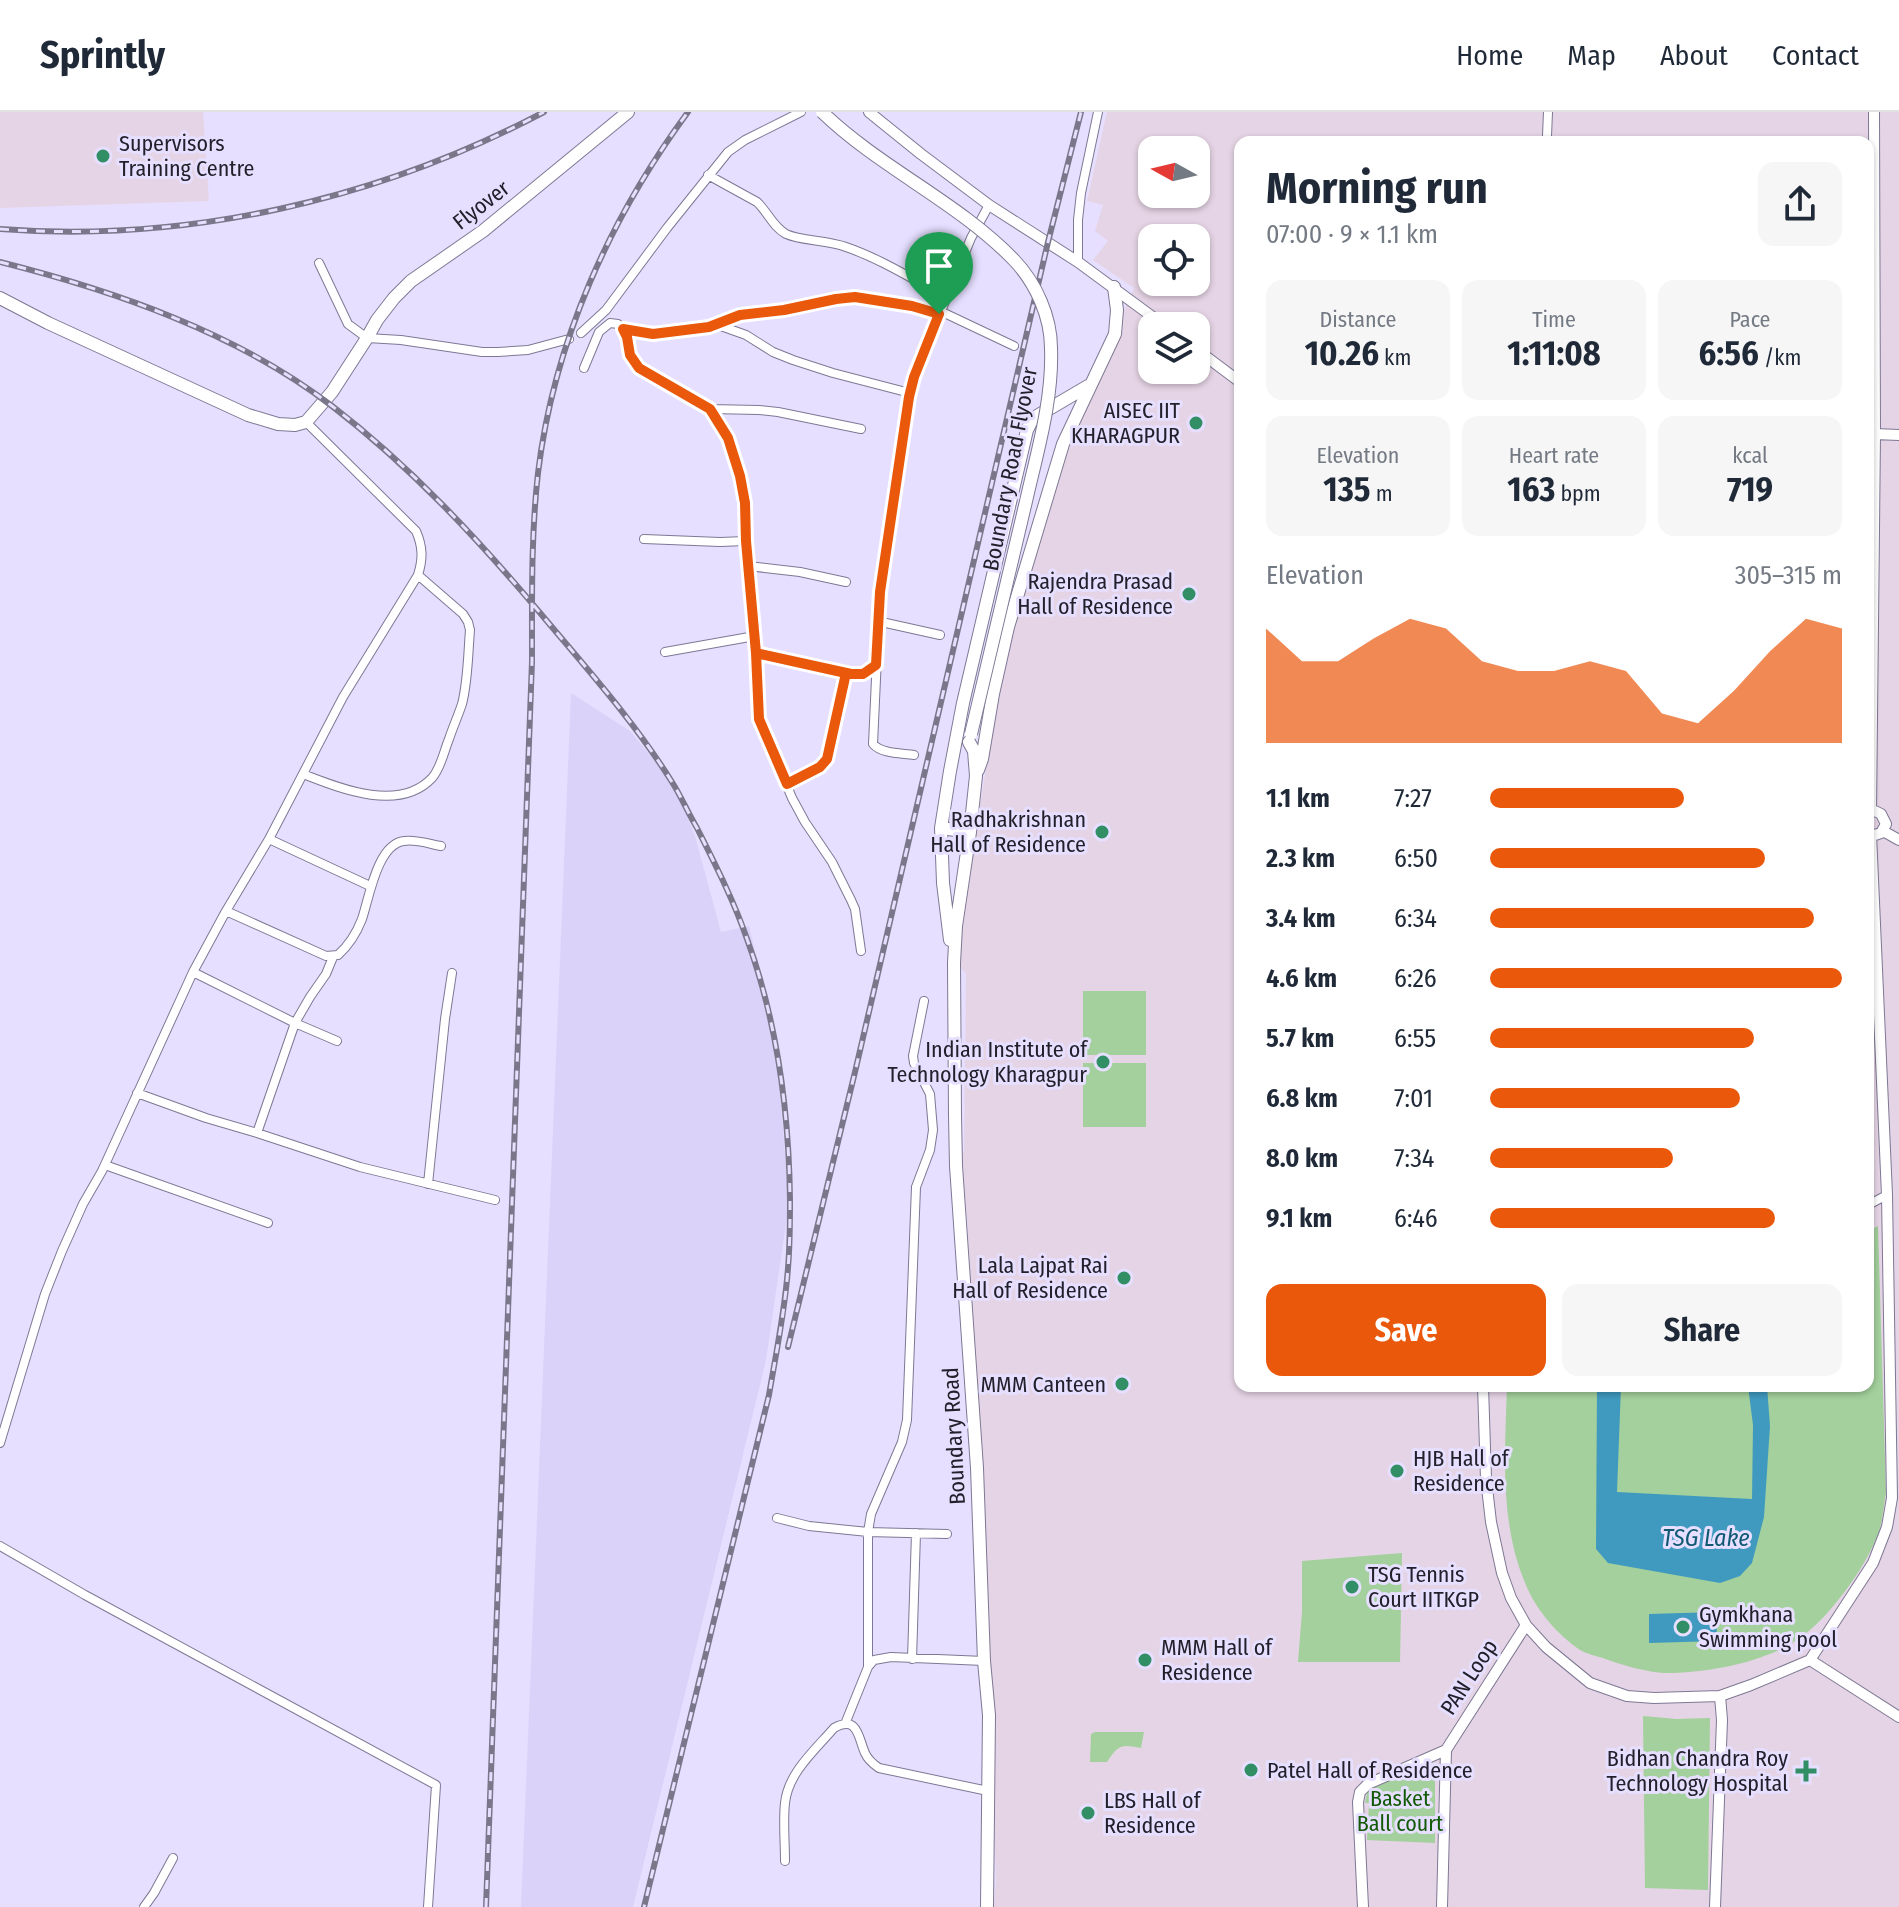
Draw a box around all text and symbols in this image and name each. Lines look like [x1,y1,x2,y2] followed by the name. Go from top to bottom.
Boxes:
[40,32,165,78] text: Sprintly
[1456,39,1523,72] text: Home
[1567,39,1616,72] text: Map
[1660,39,1728,72] text: About
[1772,39,1859,72] text: Contact
[119,130,254,182] place label: Supervisors Training Centre
[1138,136,1210,208] north arrow
[1138,136,1210,384] map controls
[94,147,112,165] marker: Supervisors Training Centre
[1266,162,1488,215] text: Morning run
[1758,162,1842,246] button: share
[447,174,515,235] street label: Flyover
[1266,219,1438,250] text: 07:00 · 9 × 1.1 km
[1138,224,1210,296] button: locate
[905,232,973,314] pin
[917,244,961,288] icon: arrive
[1319,306,1397,333] text: Distance
[1532,306,1576,333] text: Time
[1729,306,1771,333] text: Pace
[1138,312,1210,384] button: layers
[1305,333,1379,374] text: 10.26
[1507,333,1601,374] text: 1:11:08
[1699,333,1759,374] text: 6:56
[1379,344,1411,371] text: km
[1759,344,1801,371] text: /km
[977,364,1043,573] street label: Boundary Road Flyover
[1071,397,1181,449] place label: AISEC IIT KHARAGPUR
[1187,414,1205,432] marker: AISEC IIT KHARAGPUR
[1317,442,1399,469] text: Elevation
[1509,442,1599,469] text: Heart rate
[1732,442,1768,469] text: kcal
[1323,469,1371,510] text: 135
[1507,469,1555,510] text: 163
[1727,469,1773,510] text: 719
[1371,480,1393,507] text: m
[1555,480,1601,507] text: bpm
[1266,560,1364,591] text: Elevation
[1735,560,1842,591] text: 305–315 m
[1017,568,1173,620] place label: Rajendra Prasad Hall of Residence
[1180,585,1198,603] marker: Rajendra Prasad Hall of Residence
[1266,783,1330,814] text: 1.1 km
[1394,783,1432,814] text: 7:27
[930,806,1086,858] place label: Radhakrishnan Hall of Residence
[1093,823,1111,841] marker: Radhakrishnan Hall of Residence
[1266,843,1335,874] text: 2.3 km
[1394,843,1438,874] text: 6:50
[1266,903,1336,934] text: 3.4 km
[1394,903,1437,934] text: 6:34
[1266,963,1337,994] text: 4.6 km
[1394,963,1437,994] text: 6:26
[1266,1023,1334,1054] text: 5.7 km
[1394,1023,1436,1054] text: 6:55
[888,1036,1088,1088] place label: Indian Institute of Technology Kharagpur
[1094,1053,1112,1071] marker: Indian Institute of Technology Kharagpur
[1266,1083,1338,1114] text: 6.8 km
[1394,1083,1433,1114] text: 7:01
[1266,1143,1338,1174] text: 8.0 km
[1394,1143,1434,1174] text: 7:34
[1266,1203,1332,1234] text: 9.1 km
[1394,1203,1438,1234] text: 6:46
[952,1252,1108,1304] place label: Lala Lajpat Rai Hall of Residence
[1115,1269,1133,1287] marker: Lala Lajpat Rai Hall of Residence
[1266,1284,1546,1376] button: Save
[1562,1284,1842,1376] button: Share
[937,1367,971,1505] street label: Boundary Road
[980,1371,1106,1398] place label: MMM Canteen
[1113,1375,1131,1393] marker: MMM Canteen
[1413,1445,1510,1497] place label: HJB Hall of Residence
[1388,1462,1406,1480] marker: HJB Hall of Residence
[1662,1524,1750,1552] water label: TSG Lake
[1368,1561,1479,1613] place label: TSG Tennis Court IITKGP
[1343,1578,1361,1596] marker: TSG Tennis Court IITKGP
[1699,1601,1837,1653] place label: Gymkhana Swimming pool
[1674,1618,1692,1636] marker: Gymkhana Swimming pool
[1161,1634,1273,1686] place label: MMM Hall of Residence
[1435,1634,1503,1720] street label: PAN Loop
[1136,1651,1154,1669] marker: MMM Hall of Residence
[1606,1745,1788,1797] place label: Bidhan Chandra Roy Technology Hospital
[1267,1757,1473,1784] place label: Patel Hall of Residence
[1795,1760,1817,1782] marker: Bidhan Chandra Roy Technology Hospital
[1242,1761,1260,1779] marker: Patel Hall of Residence
[1357,1785,1444,1837] park label: Basket Ball court
[1104,1787,1202,1839] place label: LBS Hall of Residence
[1079,1804,1097,1822] marker: LBS Hall of Residence

